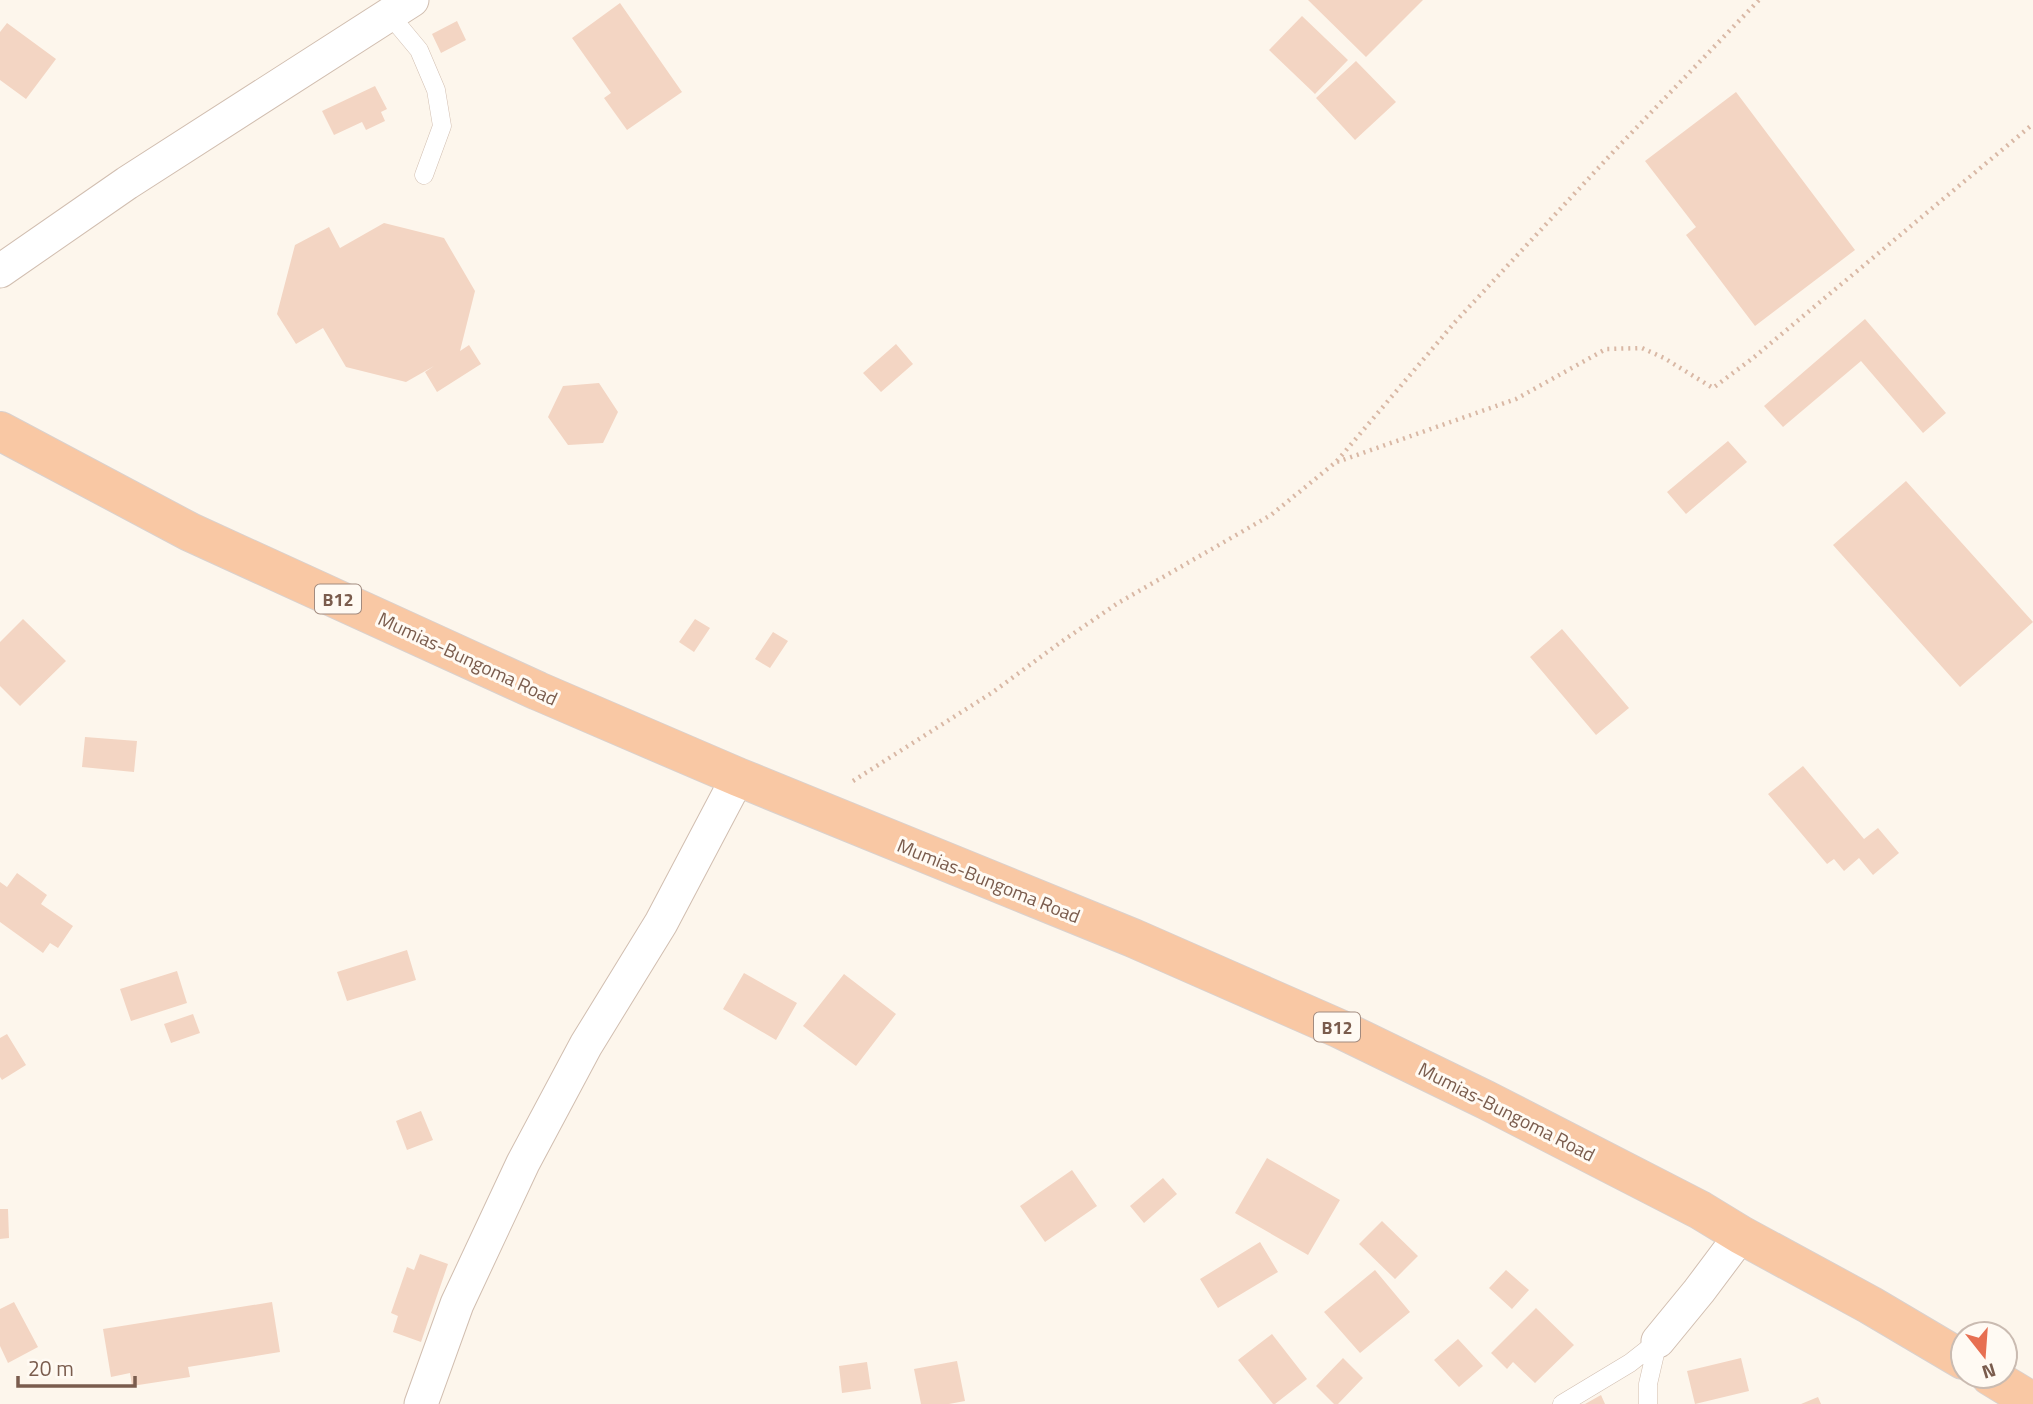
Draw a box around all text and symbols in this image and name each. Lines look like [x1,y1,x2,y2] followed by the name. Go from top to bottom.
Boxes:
[315,584,361,614] road number: B12
[373,604,563,712] street label: Mumias-Bungoma Road
[893,830,1085,930] street label: Mumias-Bungoma Road
[1314,1012,1360,1042] road number: B12
[1414,1054,1600,1168] street label: Mumias-Bungoma Road
[1949,1320,2019,1390] north arrow
[18,1344,135,1388] scale bar
[28,1352,74,1384] text: 20 m
[1979,1356,2000,1388] text: N

